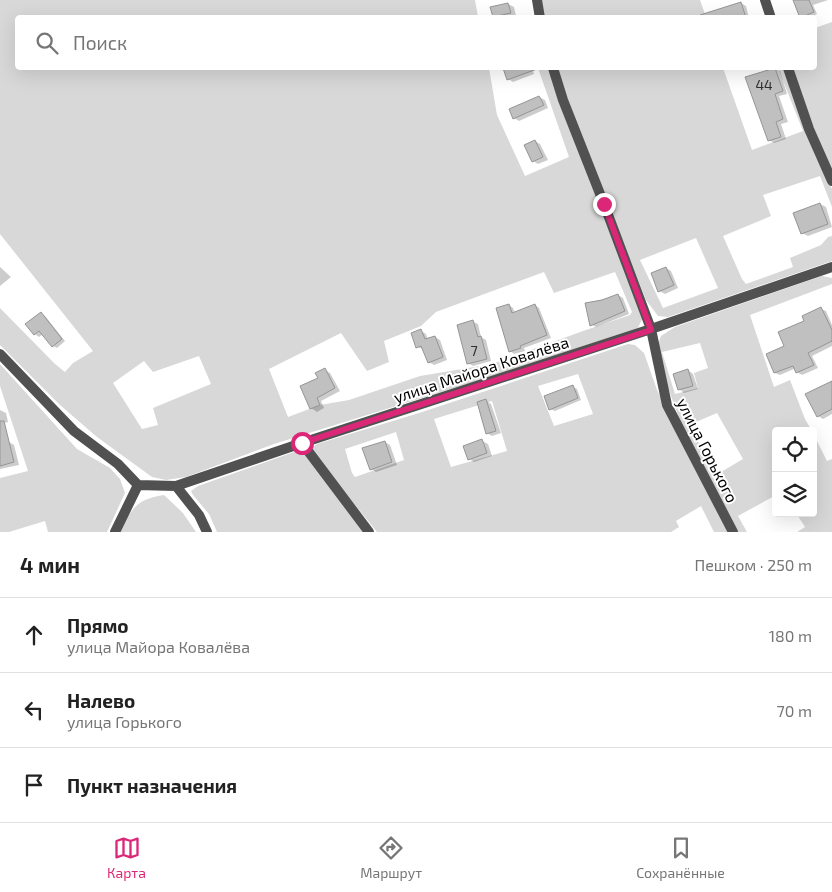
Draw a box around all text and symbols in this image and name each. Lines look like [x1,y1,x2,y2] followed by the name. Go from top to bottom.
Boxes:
[15,15,817,70] search box
[33,29,61,57] icon: search
[73,31,127,54] text: Поиск
[755,76,773,93] house number: 44
[593,193,616,216] route end
[391,332,571,407] street label: улица Майора Ковалёва
[470,342,478,359] house number: 7
[673,395,743,506] street label: улица Горького
[772,427,817,517] map controls
[772,427,817,472] button: locate
[291,432,314,455] route start
[772,472,817,517] button: layers
[20,552,80,577] text: 4 мин
[694,555,812,574] text: Пешком · 250 m
[67,614,129,637] text: Прямо
[20,621,48,649] icon: ahead
[769,626,812,645] text: 180 m
[67,637,250,656] text: улица Майора Ковалёва
[67,689,135,712] text: Налево
[20,696,48,724] icon: left
[777,701,812,720] text: 70 m
[67,712,182,731] text: улица Горького
[20,771,48,799] icon: arrive
[67,774,237,797] text: Пункт назначения
[107,834,146,881] tab: Карта
[360,834,422,881] tab: Маршрут
[636,834,725,881] tab: Сохранённые

